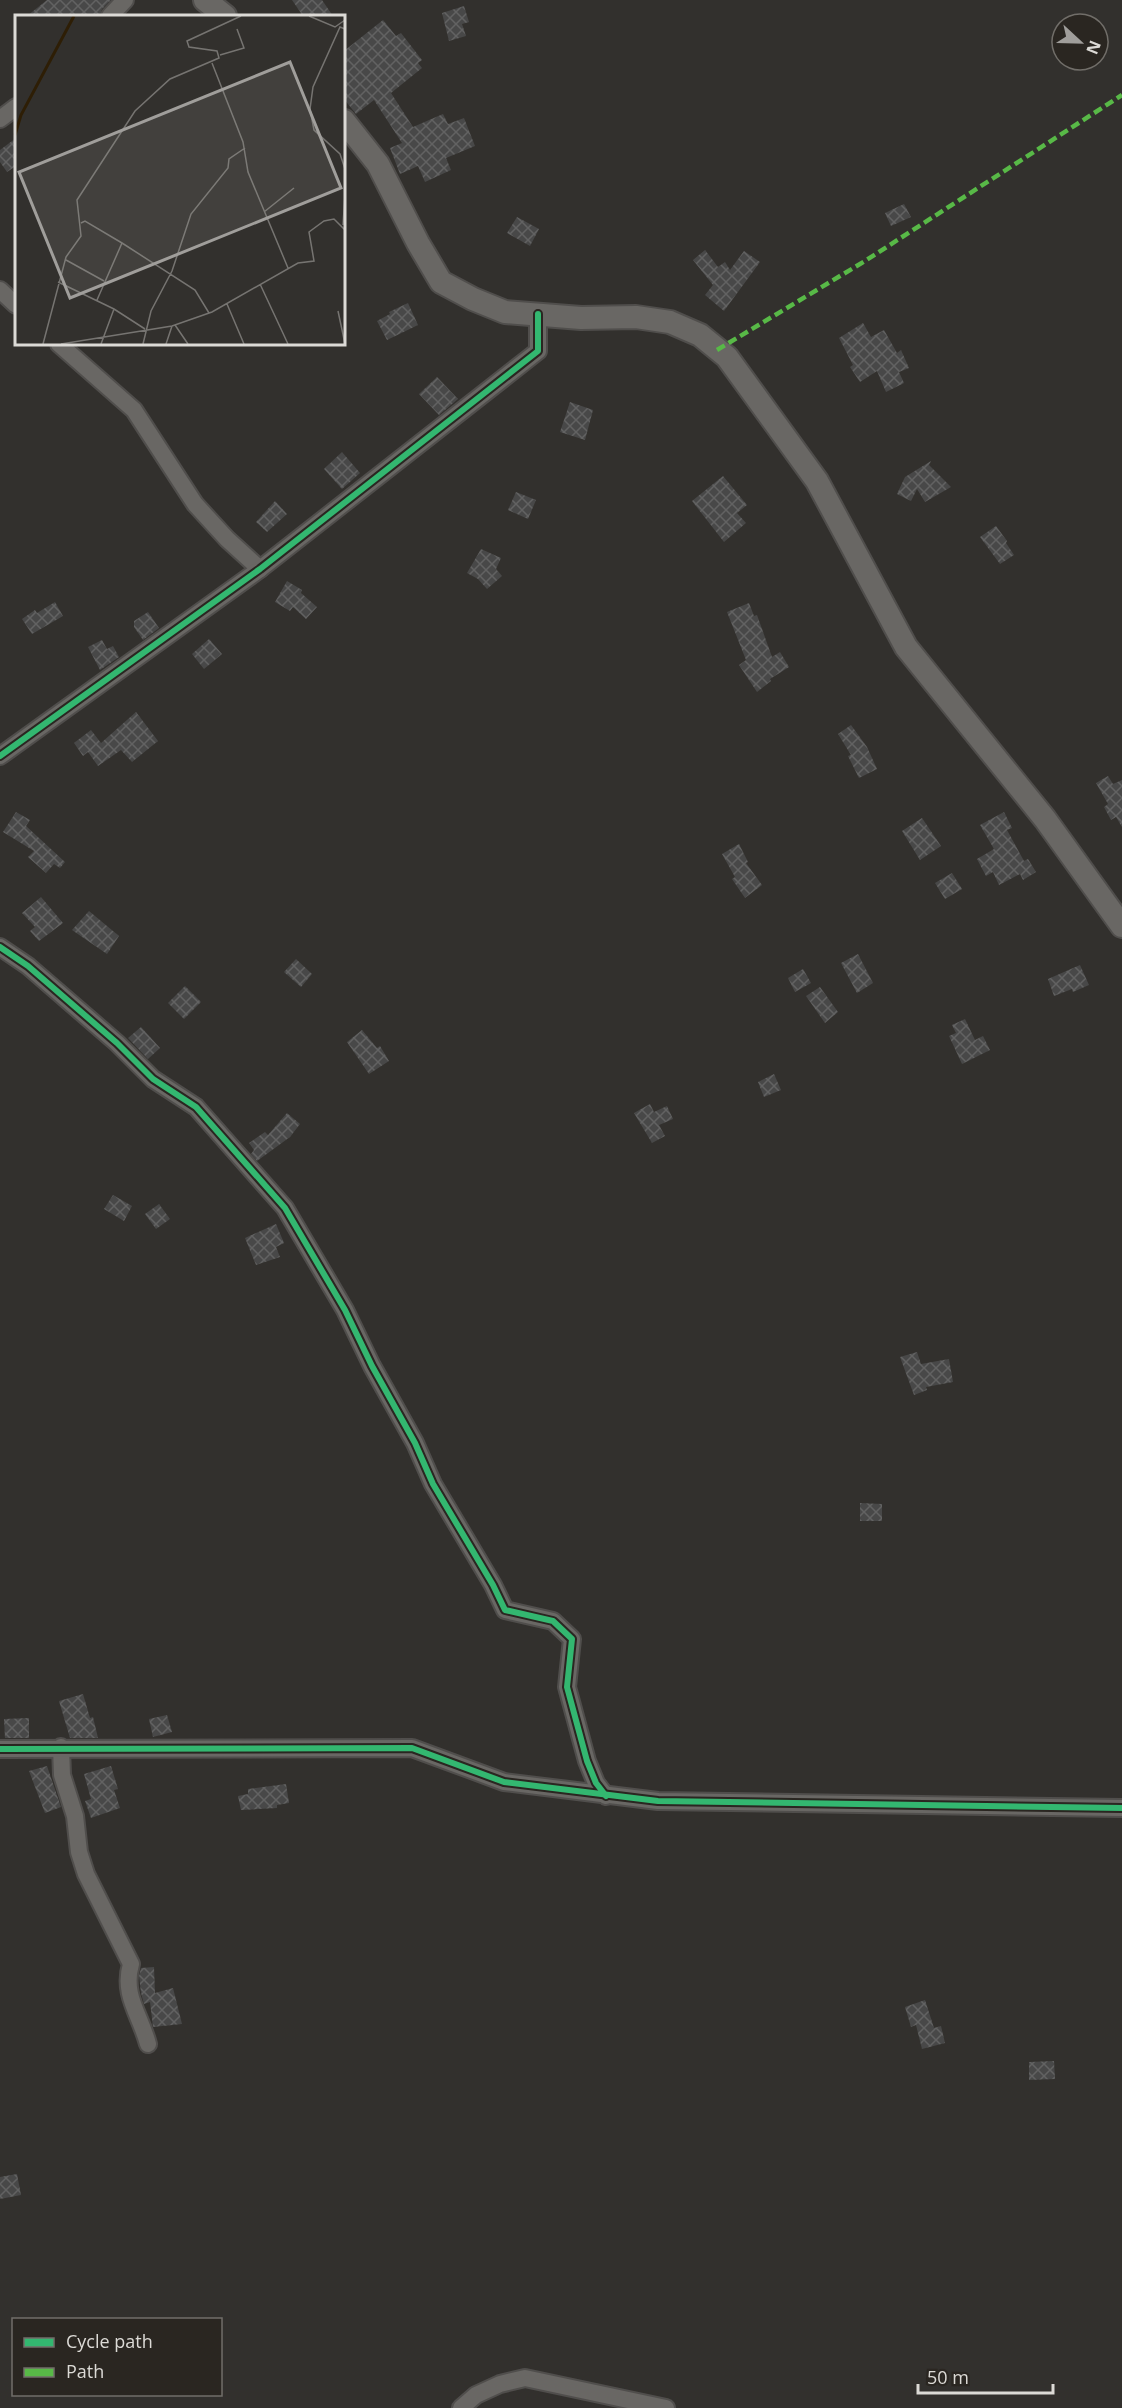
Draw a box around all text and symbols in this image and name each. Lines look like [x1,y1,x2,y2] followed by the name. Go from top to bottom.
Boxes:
[1050,12,1110,72] north arrow
[15,15,345,345] inset map
[1081,37,1107,58] text: N
[12,2318,222,2396] legend
[66,2329,153,2353] text: Cycle path
[918,2357,1053,2395] scale bar
[66,2359,104,2383] text: Path
[927,2365,969,2389] text: 50 m

